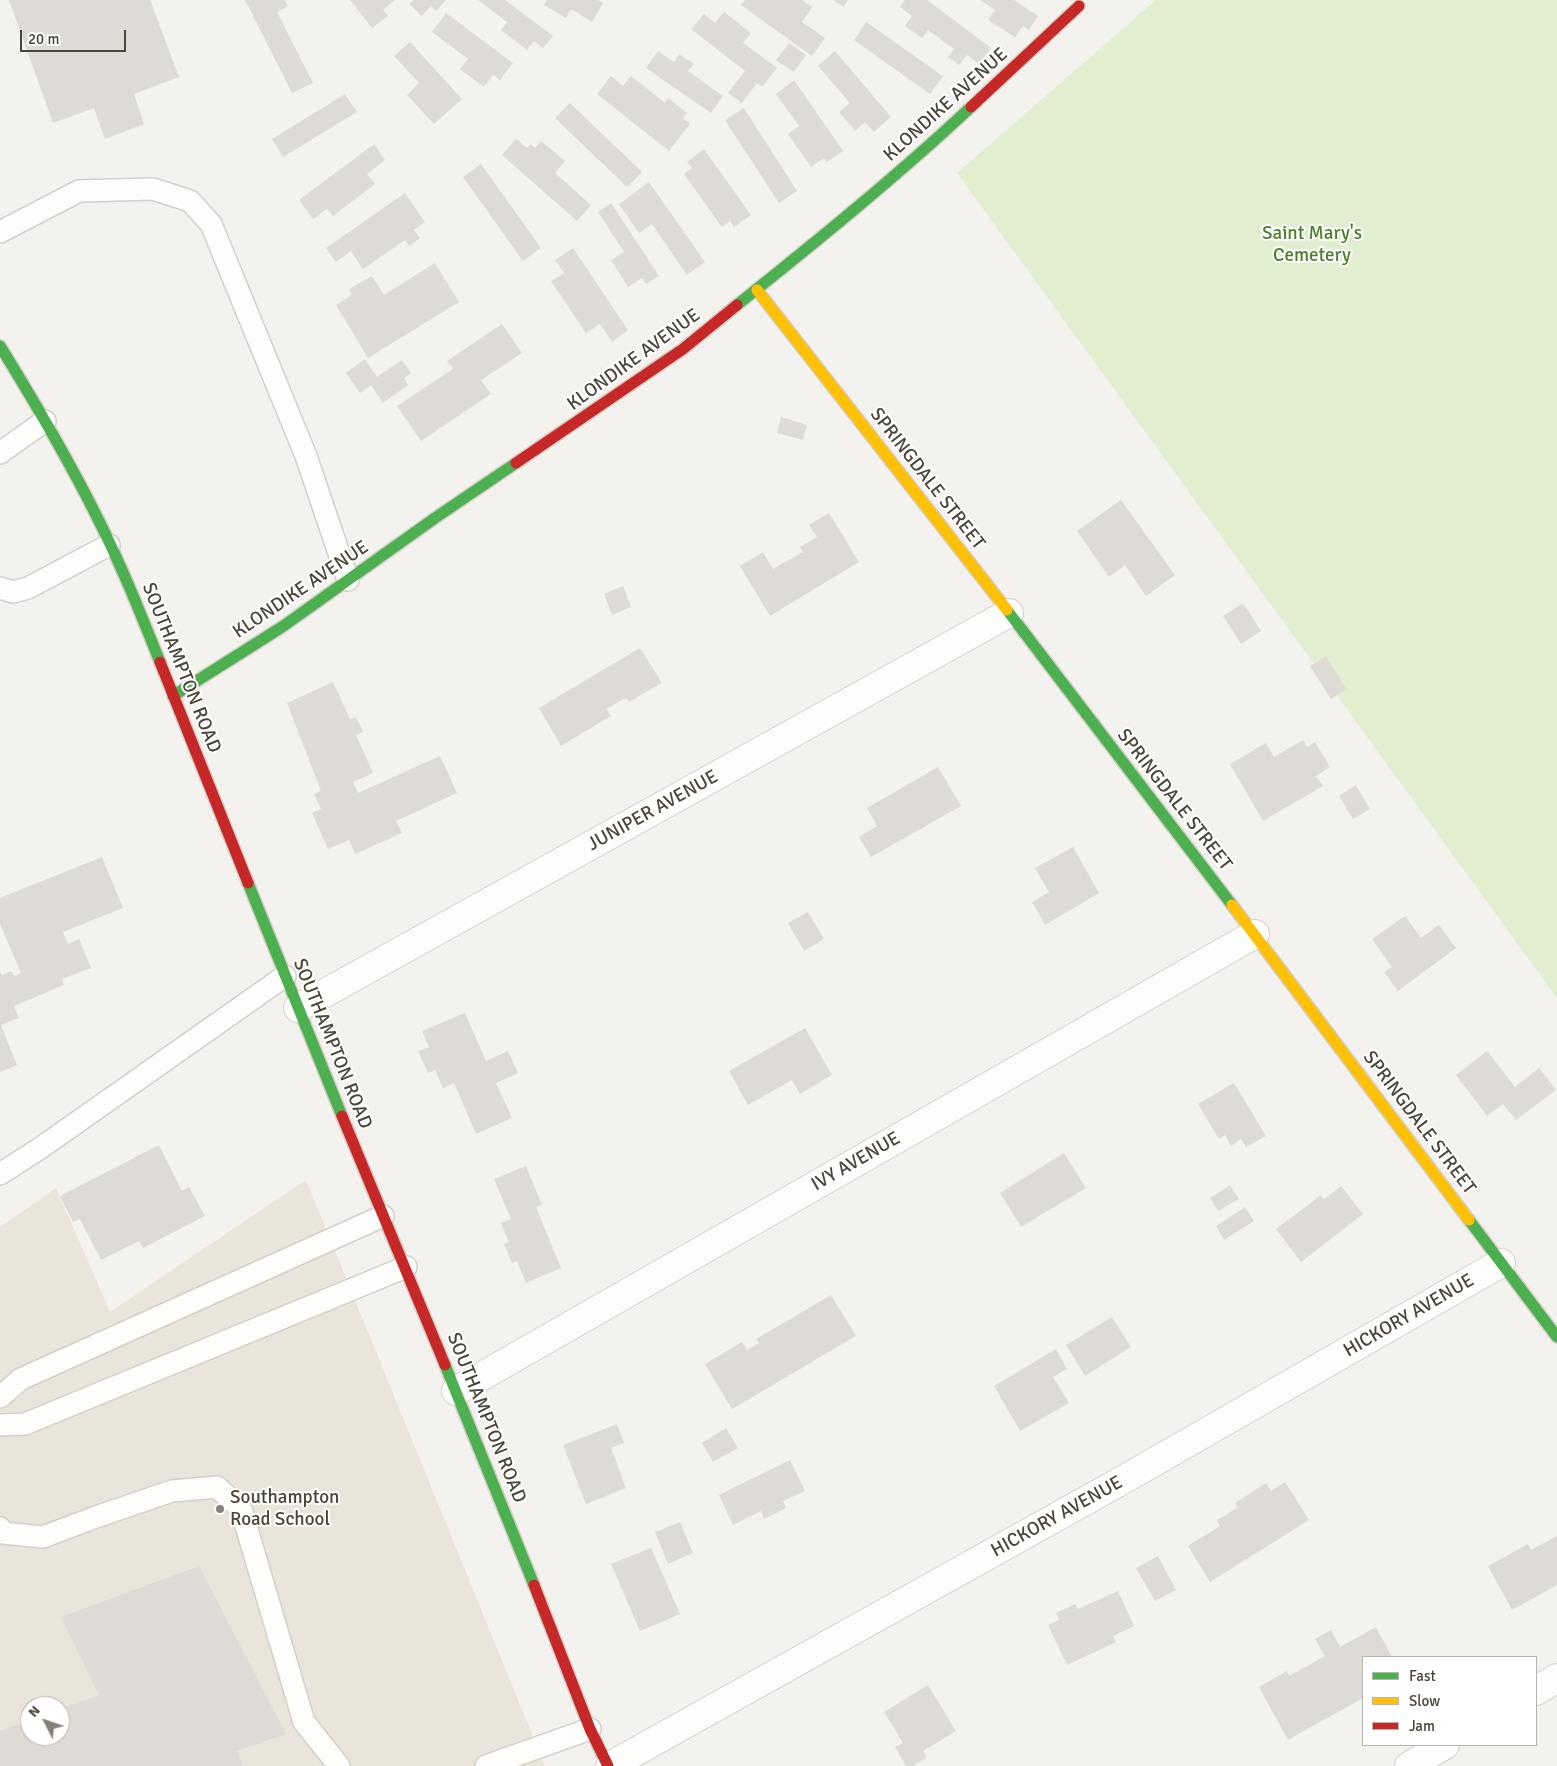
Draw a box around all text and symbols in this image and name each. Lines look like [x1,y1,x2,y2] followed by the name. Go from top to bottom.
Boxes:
[22,20,129,52] scale bar
[28,30,59,48] text: 20 m
[879,43,1013,167] street label: KLONDIKE AVENUE
[1262,223,1362,267] park label: Saint Mary's Cemetery
[563,304,705,416] street label: KLONDIKE AVENUE
[865,404,989,554] street label: SPRINGDALE STREET
[229,536,373,644] street label: KLONDIKE AVENUE
[136,580,226,756] street label: SOUTHAMPTON ROAD
[1112,725,1236,875] street label: SPRINGDALE STREET
[584,766,722,856] street label: JUNIPER AVENUE
[287,956,377,1132] street label: SOUTHAMPTON ROAD
[1358,1047,1480,1199] street label: SPRINGDALE STREET
[807,1127,905,1197] street label: IVY AVENUE
[1340,1269,1478,1363] street label: HICKORY AVENUE
[441,1330,531,1506] street label: SOUTHAMPTON ROAD
[987,1471,1127,1563] street label: HICKORY AVENUE
[230,1487,339,1531] place label: Southampton Road School
[214,1503,226,1515] marker: Southampton Road School
[1362,1656,1537,1746] legend
[1409,1667,1436,1685] text: Fast
[1409,1692,1440,1710] text: Slow
[20,1696,70,1746] north arrow
[24,1702,44,1721] text: N
[1409,1717,1435,1735] text: Jam

